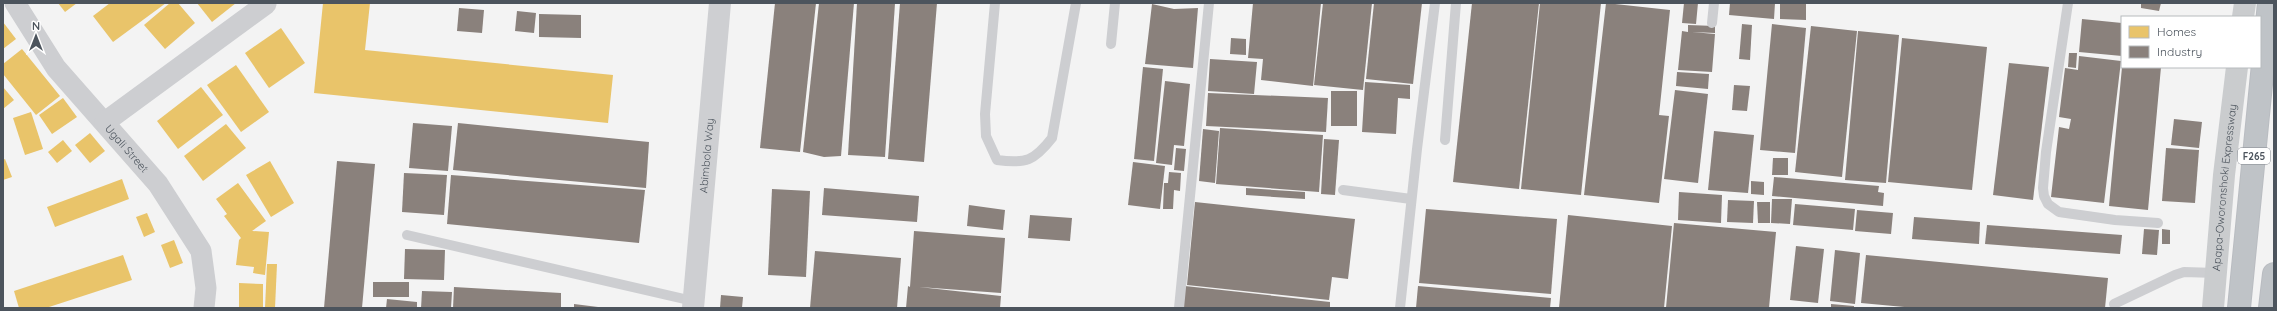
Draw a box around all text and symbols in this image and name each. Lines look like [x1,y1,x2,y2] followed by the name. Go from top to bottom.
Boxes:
[16,16,56,56] north arrow
[2121,16,2261,68] legend
[32,19,40,33] text: N
[2157,24,2197,39] text: Homes
[2157,44,2202,59] text: Industry
[2209,103,2239,272] street label: Apapa-Oworonshoki Expressway
[696,118,717,194] street label: Abimbola Way
[102,122,152,176] street label: Ugali Street
[2238,148,2270,164] road number: F265

